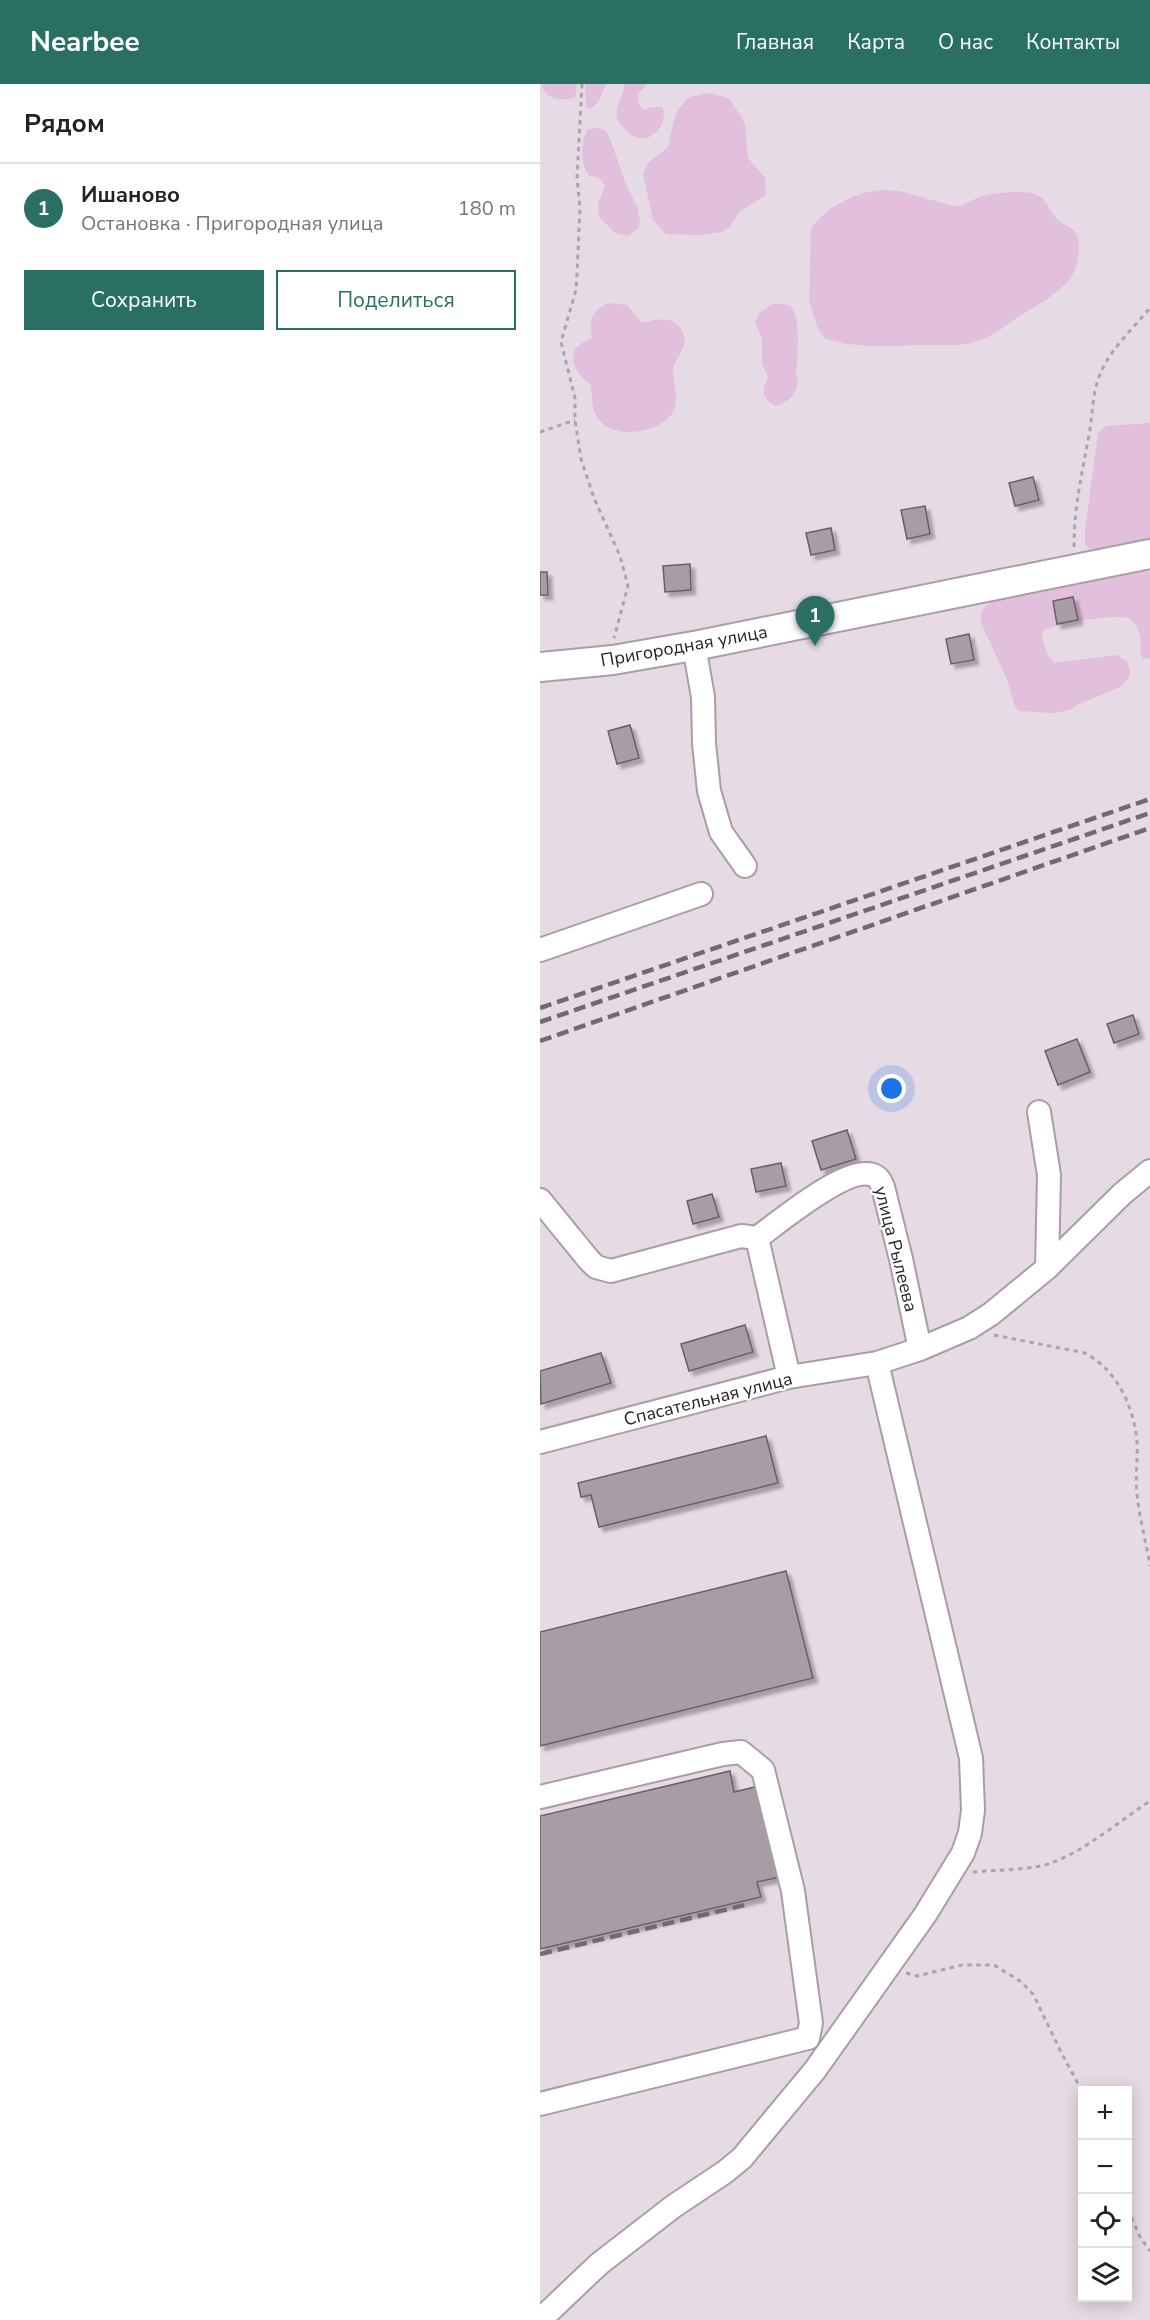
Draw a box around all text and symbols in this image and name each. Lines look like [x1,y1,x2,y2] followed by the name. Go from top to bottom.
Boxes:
[30,23,140,61] text: Nearbee
[736,28,814,56] text: Главная
[847,28,905,56] text: Карта
[938,28,993,56] text: О нас
[1026,28,1120,56] text: Контакты
[24,106,105,141] text: Рядом
[81,180,180,210] text: Ишаново
[38,195,50,222] text: 1
[458,195,516,222] text: 180 m
[81,210,384,237] text: Остановка · Пригородная улица
[24,270,264,330] button: Сохранить
[276,270,516,330] button: Поделиться
[796,596,834,646] pin: 1
[599,619,769,673] street label: Пригородная улица
[877,1074,906,1103] your location
[869,1184,923,1314] street label: улица Рылеева
[621,1366,795,1432] street label: Спасательная улица
[1078,2086,1132,2302] map controls
[1078,2086,1132,2140] button: +
[1078,2140,1132,2194] button: −
[1078,2194,1132,2248] button: locate
[1078,2248,1132,2302] button: layers

